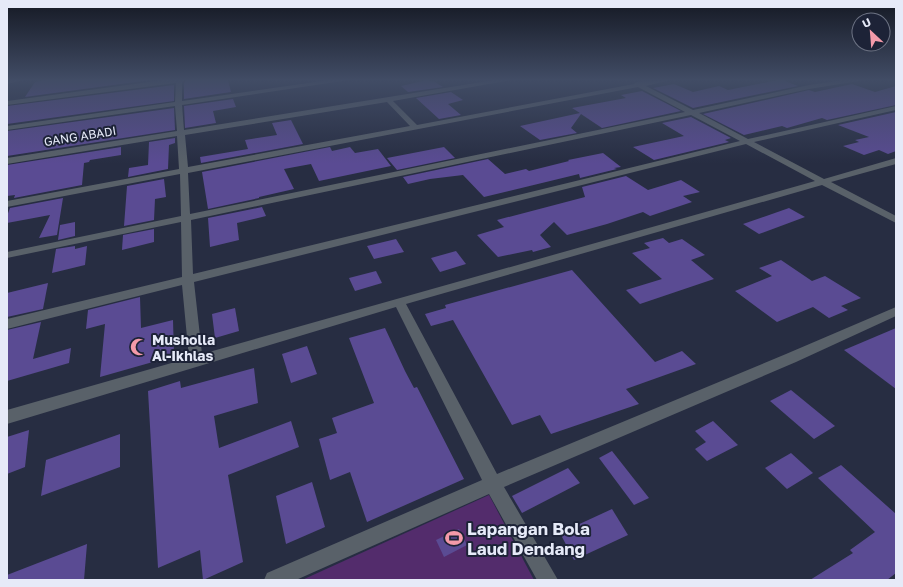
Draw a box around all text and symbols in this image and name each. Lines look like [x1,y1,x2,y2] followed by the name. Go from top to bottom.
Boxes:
[851,12,891,52] north arrow
[860,15,873,30] text: U
[43,123,117,149] street label: GANG ABADI
[152,331,215,364] place label: Musholla Al-Ikhlas
[129,337,149,357] mosque icon: Musholla Al-Ikhlas
[467,518,590,559] place label: Lapangan Bola Laud Dendang
[444,528,464,548] sports icon: Lapangan Bola Laud Dendang

